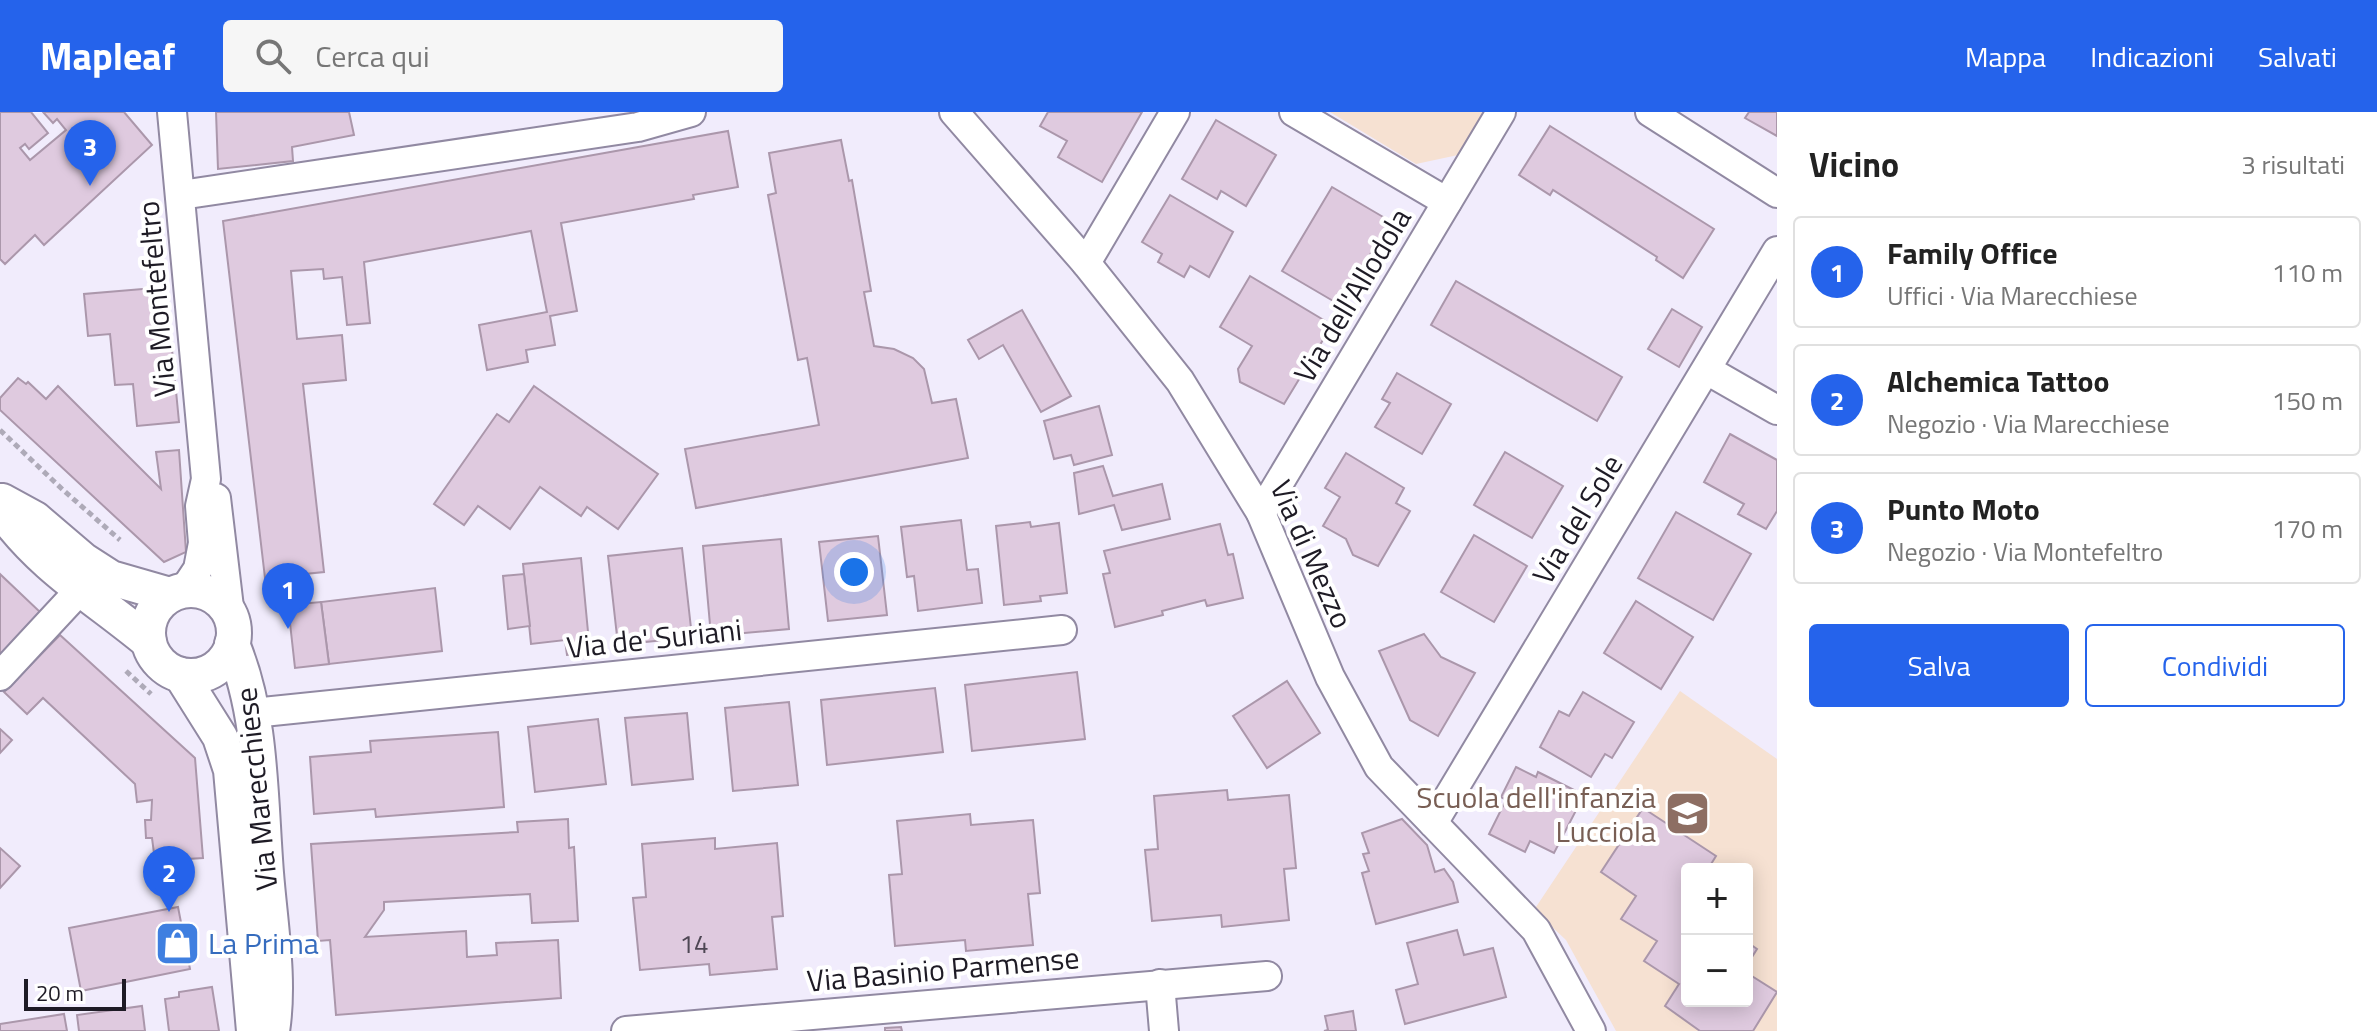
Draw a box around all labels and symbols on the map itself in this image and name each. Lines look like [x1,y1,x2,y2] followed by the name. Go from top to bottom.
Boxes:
[64,120,116,186] pin: 3
[125,199,187,399] street label: Via Montefeltro
[1282,199,1422,391] street label: Via dell'Allodola
[1520,445,1634,593] street label: Via del Sole
[1259,472,1365,636] street label: Via di Mezzo
[834,552,874,592] your location
[262,563,314,629] pin: 1
[564,606,744,670] street label: Via de' Suriani
[222,685,290,893] street label: Via Marecchiese
[1416,774,1656,854] place label: Scuola dell'infanzia Lucciola
[1663,790,1711,838] school or university icon: Scuola dell'infanzia Lucciola
[143,846,195,912] pin: 2
[153,919,201,967] shop icon: La Prima
[208,920,319,966] place label: La Prima
[679,924,709,963] house number: 14
[805,934,1081,1004] street label: Via Basinio Parmense
[24,975,126,1011] scale bar

